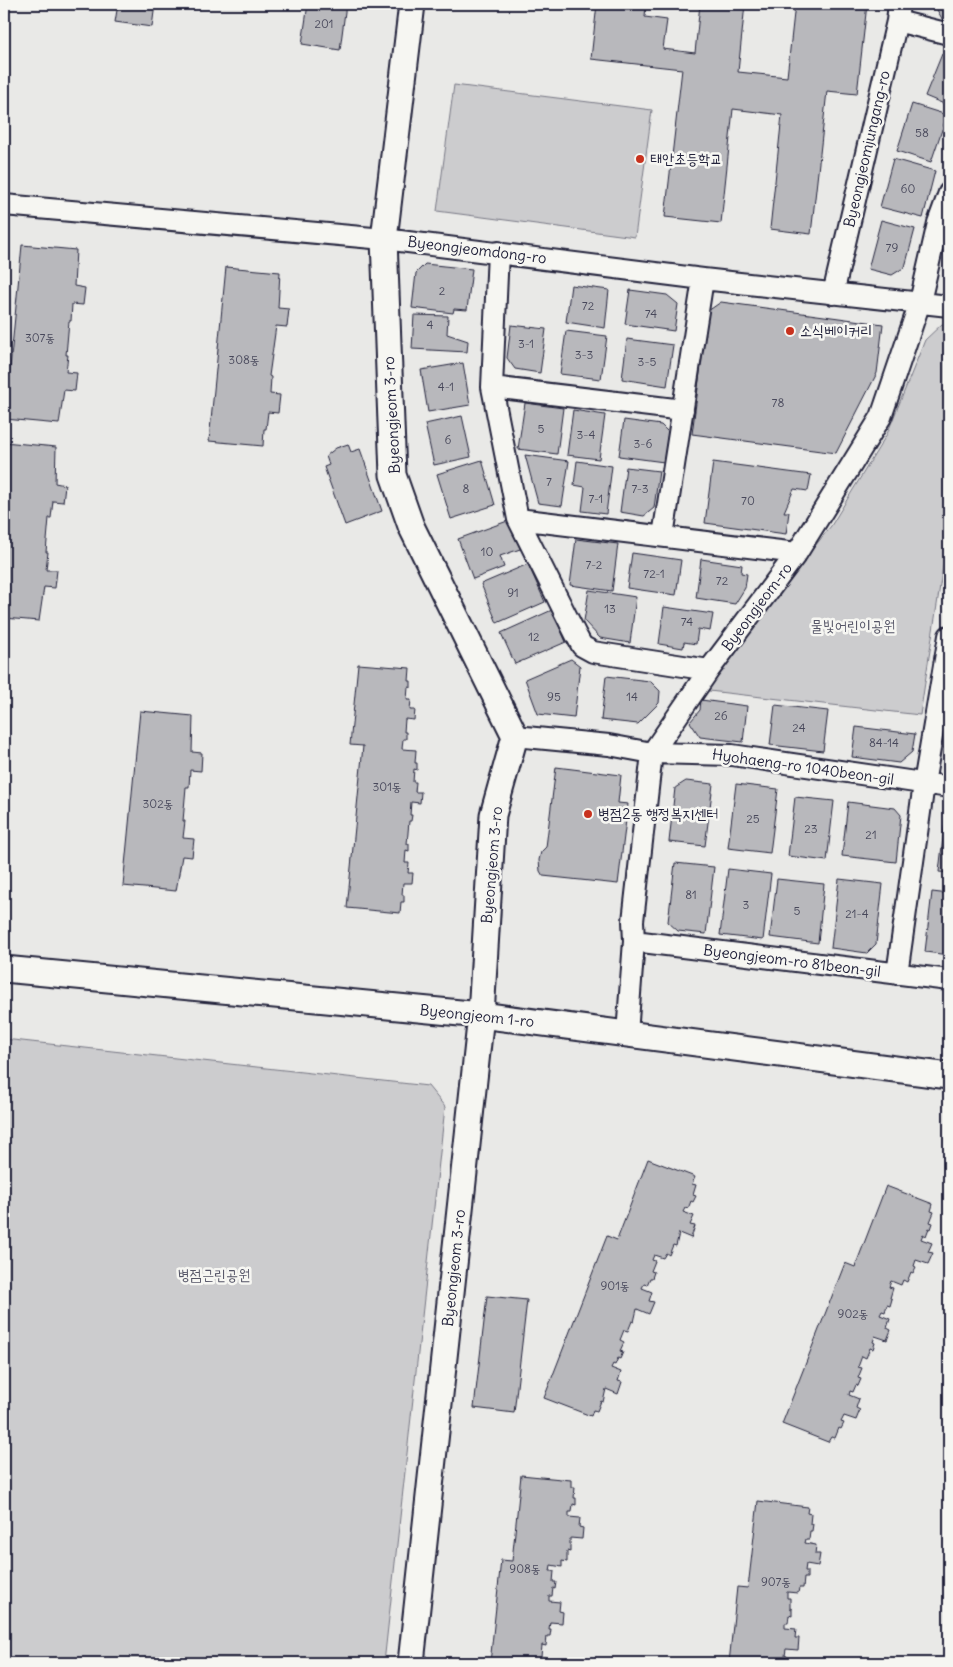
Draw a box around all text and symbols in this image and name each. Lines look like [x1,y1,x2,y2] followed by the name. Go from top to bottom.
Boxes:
[314,16,334,31] house number: 201
[839,69,894,229] street label: Byeongjeomjungang-ro
[915,125,929,140] house number: 58
[650,149,722,168] place label: 태안초등학교
[634,153,646,165] marker: 태안초등학교
[901,181,916,196] house number: 60
[407,232,548,267] street label: Byeongjeomdong-ro
[886,240,898,255] house number: 79
[439,283,446,298] house number: 2
[582,298,595,313] house number: 72
[645,306,657,321] house number: 74
[427,317,434,332] house number: 4
[800,321,872,340] place label: 소식베이커리
[784,325,796,337] marker: 소식베이커리
[25,330,55,345] house number: 307동
[518,336,534,351] house number: 3-1
[575,347,593,362] house number: 3-3
[228,352,260,367] house number: 308동
[638,354,657,369] house number: 3-5
[379,356,404,474] street label: Byeongjeom 3-ro
[438,379,454,394] house number: 4-1
[772,395,784,410] house number: 78
[538,421,545,436] house number: 5
[577,427,596,442] house number: 3-4
[445,432,452,447] house number: 6
[634,436,653,451] house number: 3-6
[546,474,552,489] house number: 7
[463,481,470,496] house number: 8
[631,481,649,496] house number: 7-3
[589,491,603,506] house number: 7-1
[741,493,755,508] house number: 70
[481,544,493,559] house number: 10
[586,557,603,572] house number: 7-2
[717,559,796,655] street label: Byeongjeom-ro
[643,566,665,581] house number: 72-1
[716,573,729,588] house number: 72
[507,585,519,600] house number: 91
[604,601,616,616] house number: 13
[681,614,693,629] house number: 74
[811,616,895,635] park label: 물빛어린이공원
[528,629,540,644] house number: 12
[547,689,561,704] house number: 95
[626,689,638,704] house number: 14
[714,708,728,723] house number: 26
[792,720,806,735] house number: 24
[869,735,899,750] house number: 84-14
[711,744,895,789] street label: Hyohaeng-ro 1040beon-gil
[372,779,402,794] house number: 301동
[143,796,173,811] house number: 302동
[598,804,718,823] place label: 병점2동 행정복지센터
[477,805,506,924] street label: Byeongjeom 3-ro
[582,808,594,820] marker: 병점2동 행정복지센터
[746,811,760,826] house number: 25
[804,821,818,836] house number: 23
[865,827,877,842] house number: 21
[685,887,697,902] house number: 81
[743,897,750,912] house number: 3
[794,903,801,918] house number: 5
[845,906,869,921] house number: 21-4
[702,940,882,981] street label: Byeongjeom-ro 81beon-gil
[419,1000,535,1031] street label: Byeongjeom 1-ro
[438,1208,469,1327] street label: Byeongjeom 3-ro
[178,1265,250,1284] park label: 병점근린공원
[600,1278,630,1293] house number: 901동
[837,1306,869,1321] house number: 902동
[509,1561,541,1576] house number: 908동
[761,1574,791,1589] house number: 907동

